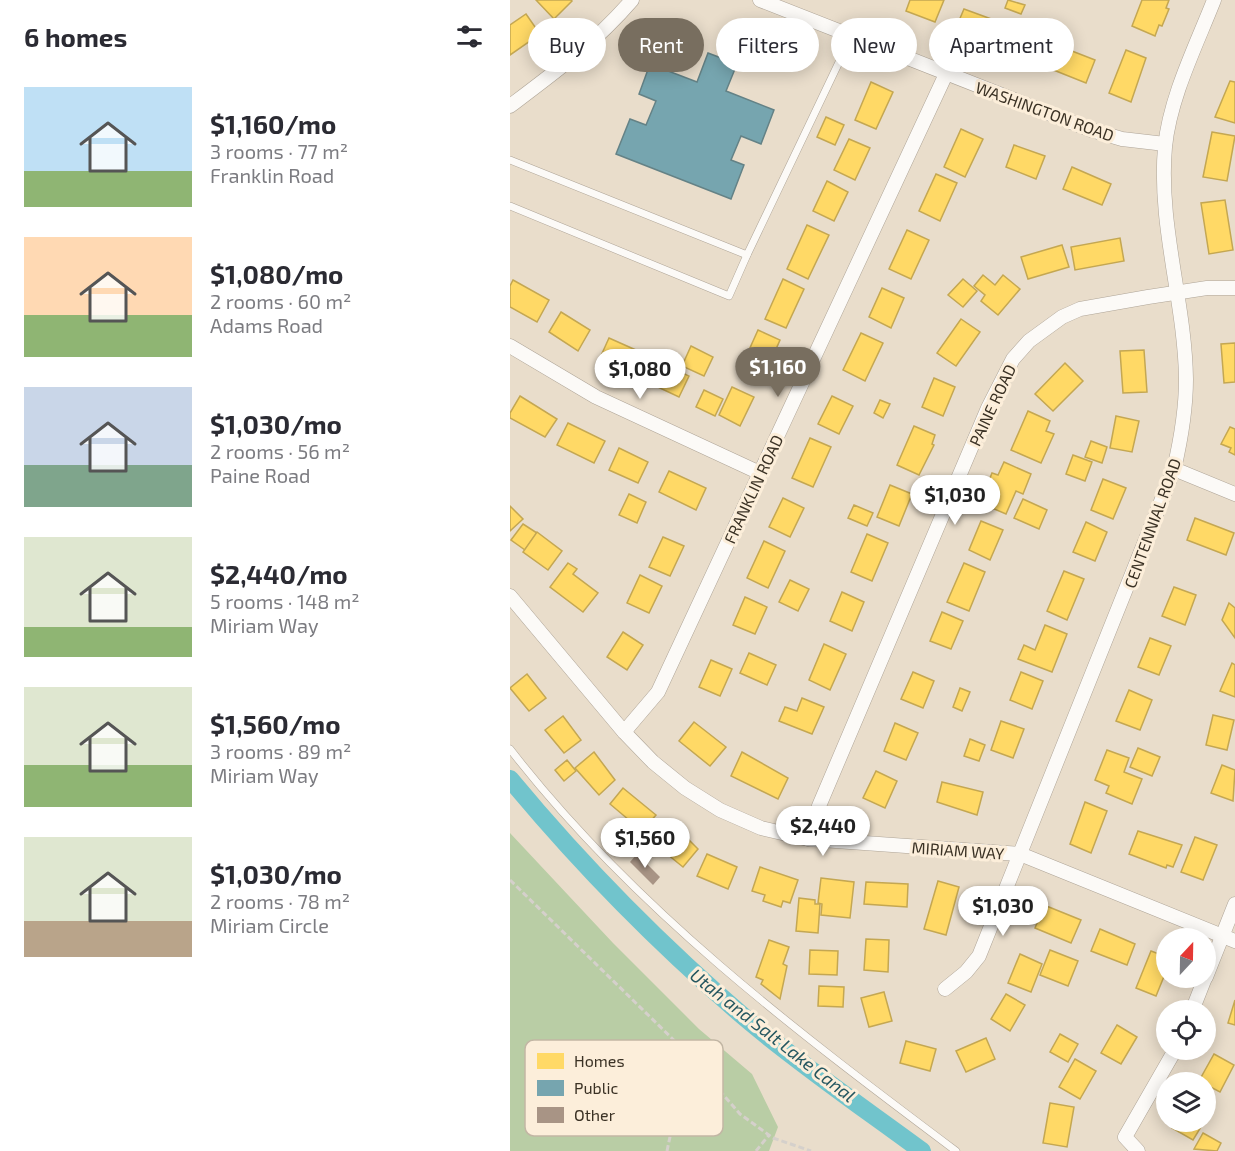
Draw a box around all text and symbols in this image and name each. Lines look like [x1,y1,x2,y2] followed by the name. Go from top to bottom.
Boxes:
[528,18,606,72] chip: Buy
[618,18,704,72] chip: Rent
[716,18,819,72] chip: Filters
[831,18,917,72] chip: New
[929,18,1074,72] chip: Apartment
[453,20,486,53] icon: filters
[24,21,127,52] text: 6 homes
[973,77,1117,145] street label: WASHINGTON ROAD
[210,108,336,139] text: $1,160/mo
[72,111,144,183] icon: home
[210,139,348,163] text: 3 rooms · 77 m²
[210,163,334,187] text: Franklin Road
[210,258,343,289] text: $1,080/mo
[72,261,144,333] icon: home
[210,289,351,313] text: 2 rooms · 60 m²
[210,313,323,337] text: Adams Road
[729,347,827,398] pin: $1,160
[591,349,689,400] pin: $1,080
[749,354,807,378] text: $1,160
[609,356,671,380] text: $1,080
[965,361,1019,449] street label: PAINE ROAD
[210,408,342,439] text: $1,030/mo
[72,411,144,483] icon: home
[720,432,786,546] street label: FRANKLIN ROAD
[210,439,350,463] text: 2 rooms · 56 m²
[1120,455,1184,591] street label: CENTENNIAL ROAD
[210,463,311,487] text: Paine Road
[906,475,1004,526] pin: $1,030
[924,482,986,506] text: $1,030
[210,558,348,589] text: $2,440/mo
[72,561,144,633] icon: home
[210,589,360,613] text: 5 rooms · 148 m²
[210,613,318,637] text: Miriam Way
[210,708,340,739] text: $1,560/mo
[72,711,144,783] icon: home
[210,739,351,763] text: 3 rooms · 89 m²
[210,763,318,787] text: Miriam Way
[774,806,872,857] pin: $2,440
[790,813,856,837] text: $2,440
[596,818,694,869] pin: $1,560
[615,825,675,849] text: $1,560
[911,837,1005,863] street label: MIRIAM WAY
[210,858,342,889] text: $1,030/mo
[72,861,144,933] icon: home
[954,886,1052,937] pin: $1,030
[210,889,350,913] text: 2 rooms · 78 m²
[972,893,1034,917] text: $1,030
[210,913,329,937] text: Miriam Circle
[1156,928,1216,988] north arrow
[1156,928,1216,1132] map controls
[686,964,860,1106] water label: Utah and Salt Lake Canal
[1156,1000,1216,1060] button: locate
[525,1040,723,1136] legend
[574,1051,625,1070] text: Homes
[1156,1072,1216,1132] button: layers
[574,1078,618,1097] text: Public
[574,1105,616,1124] text: Other

